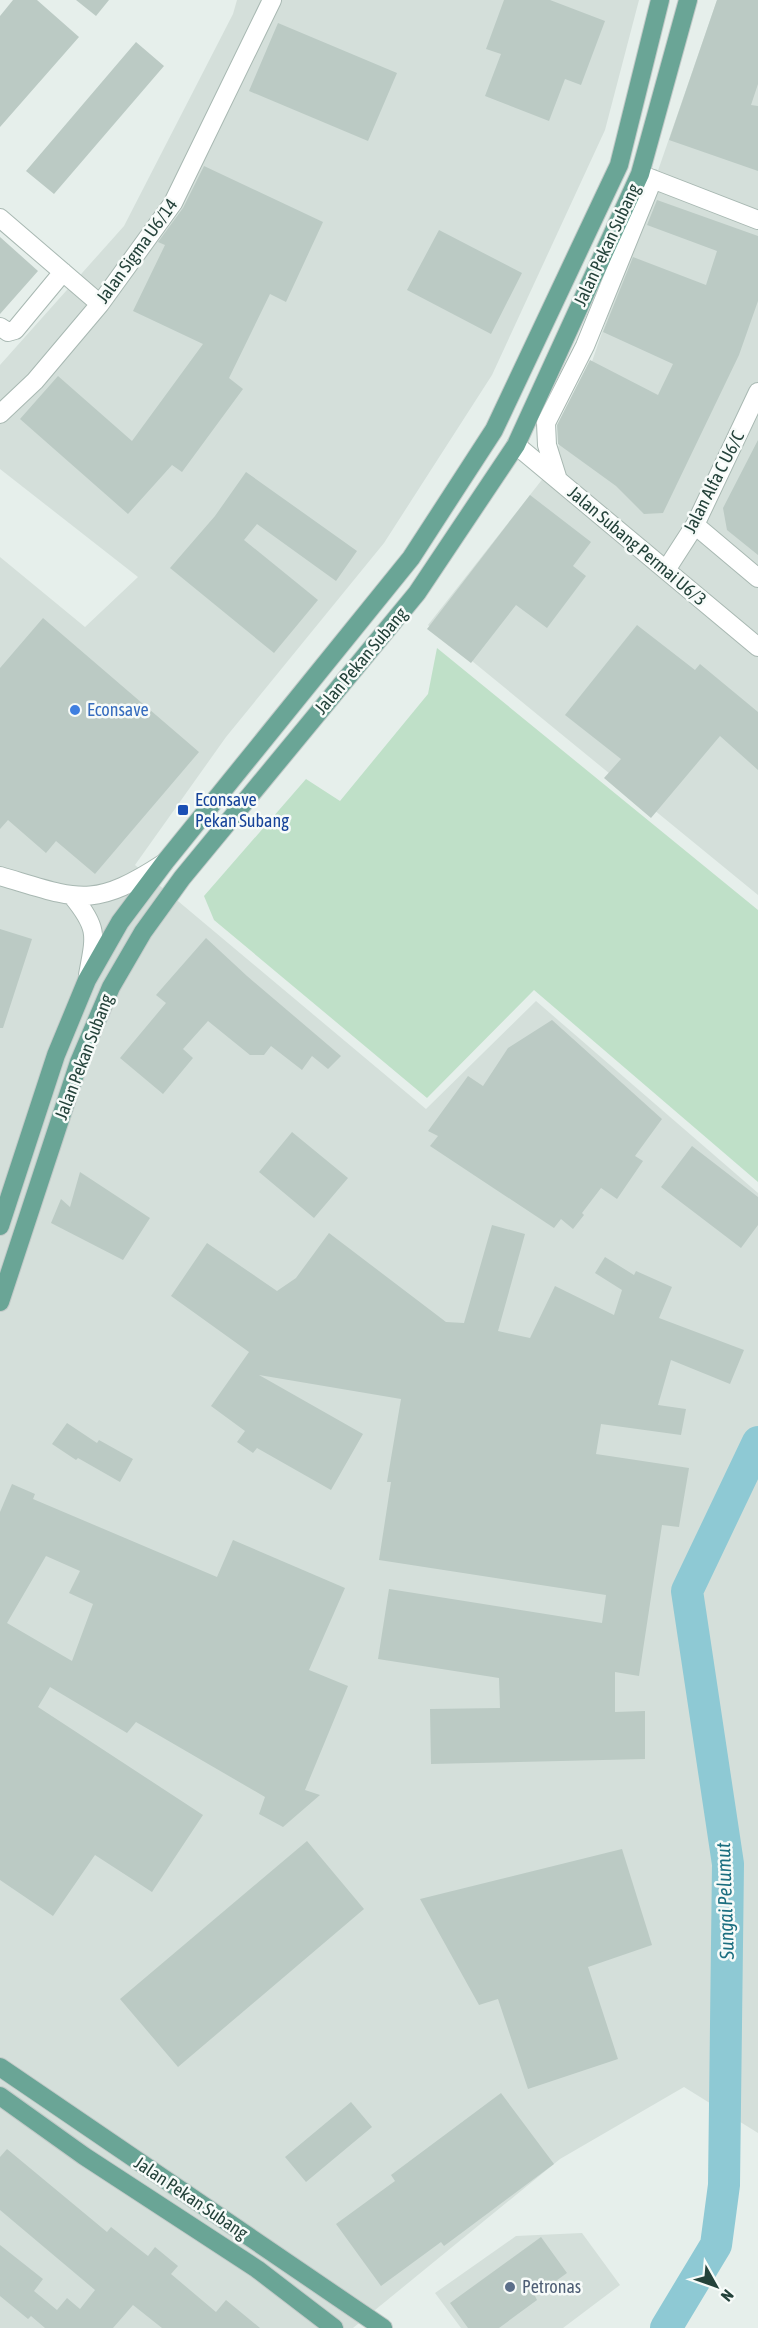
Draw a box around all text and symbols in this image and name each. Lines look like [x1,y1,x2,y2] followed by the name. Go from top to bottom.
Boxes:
[569,180,644,309] street label: Jalan Pekan Subang
[92,194,181,307] street label: Jalan Sigma U6/14
[679,427,748,536] street label: Jalan Alfa C U6/C
[564,482,711,610] street label: Jalan Subang Permai U6/3
[310,603,411,718] street label: Jalan Pekan Subang
[87,699,149,720] place label: Econsave
[68,703,82,717] marker: Econsave
[195,789,289,831] place label: Econsave Pekan Subang
[176,803,190,817] marker: Econsave Pekan Subang
[50,991,117,1122] street label: Jalan Pekan Subang
[711,1842,738,1961] water label: Sungai Pelumut
[131,2152,252,2243] street label: Jalan Pekan Subang
[686,2256,746,2316] north arrow
[522,2276,581,2297] place label: Petronas
[503,2280,517,2294] marker: Petronas
[718,2286,737,2305] text: N

